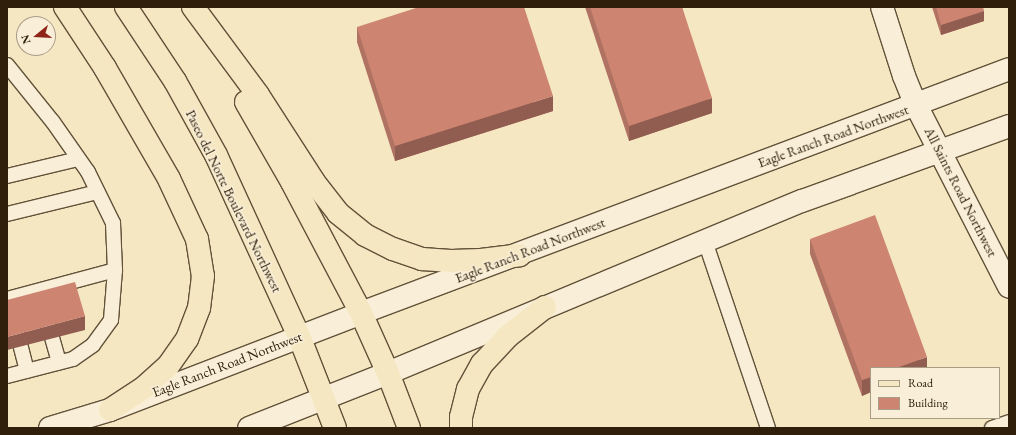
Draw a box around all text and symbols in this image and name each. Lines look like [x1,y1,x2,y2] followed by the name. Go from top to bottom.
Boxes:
[16,16,56,56] north arrow
[18,33,34,46] text: N
[755,101,911,171] street label: Eagle Ranch Road Northwest
[182,107,286,295] street label: Paseo del Norte Boulevard Northwest
[921,124,1001,260] street label: All Saints Road Northwest
[453,214,607,286] street label: Eagle Ranch Road Northwest
[150,328,304,400] street label: Eagle Ranch Road Northwest
[870,367,1000,419] legend
[908,375,933,391] text: Road
[908,395,948,411] text: Building

